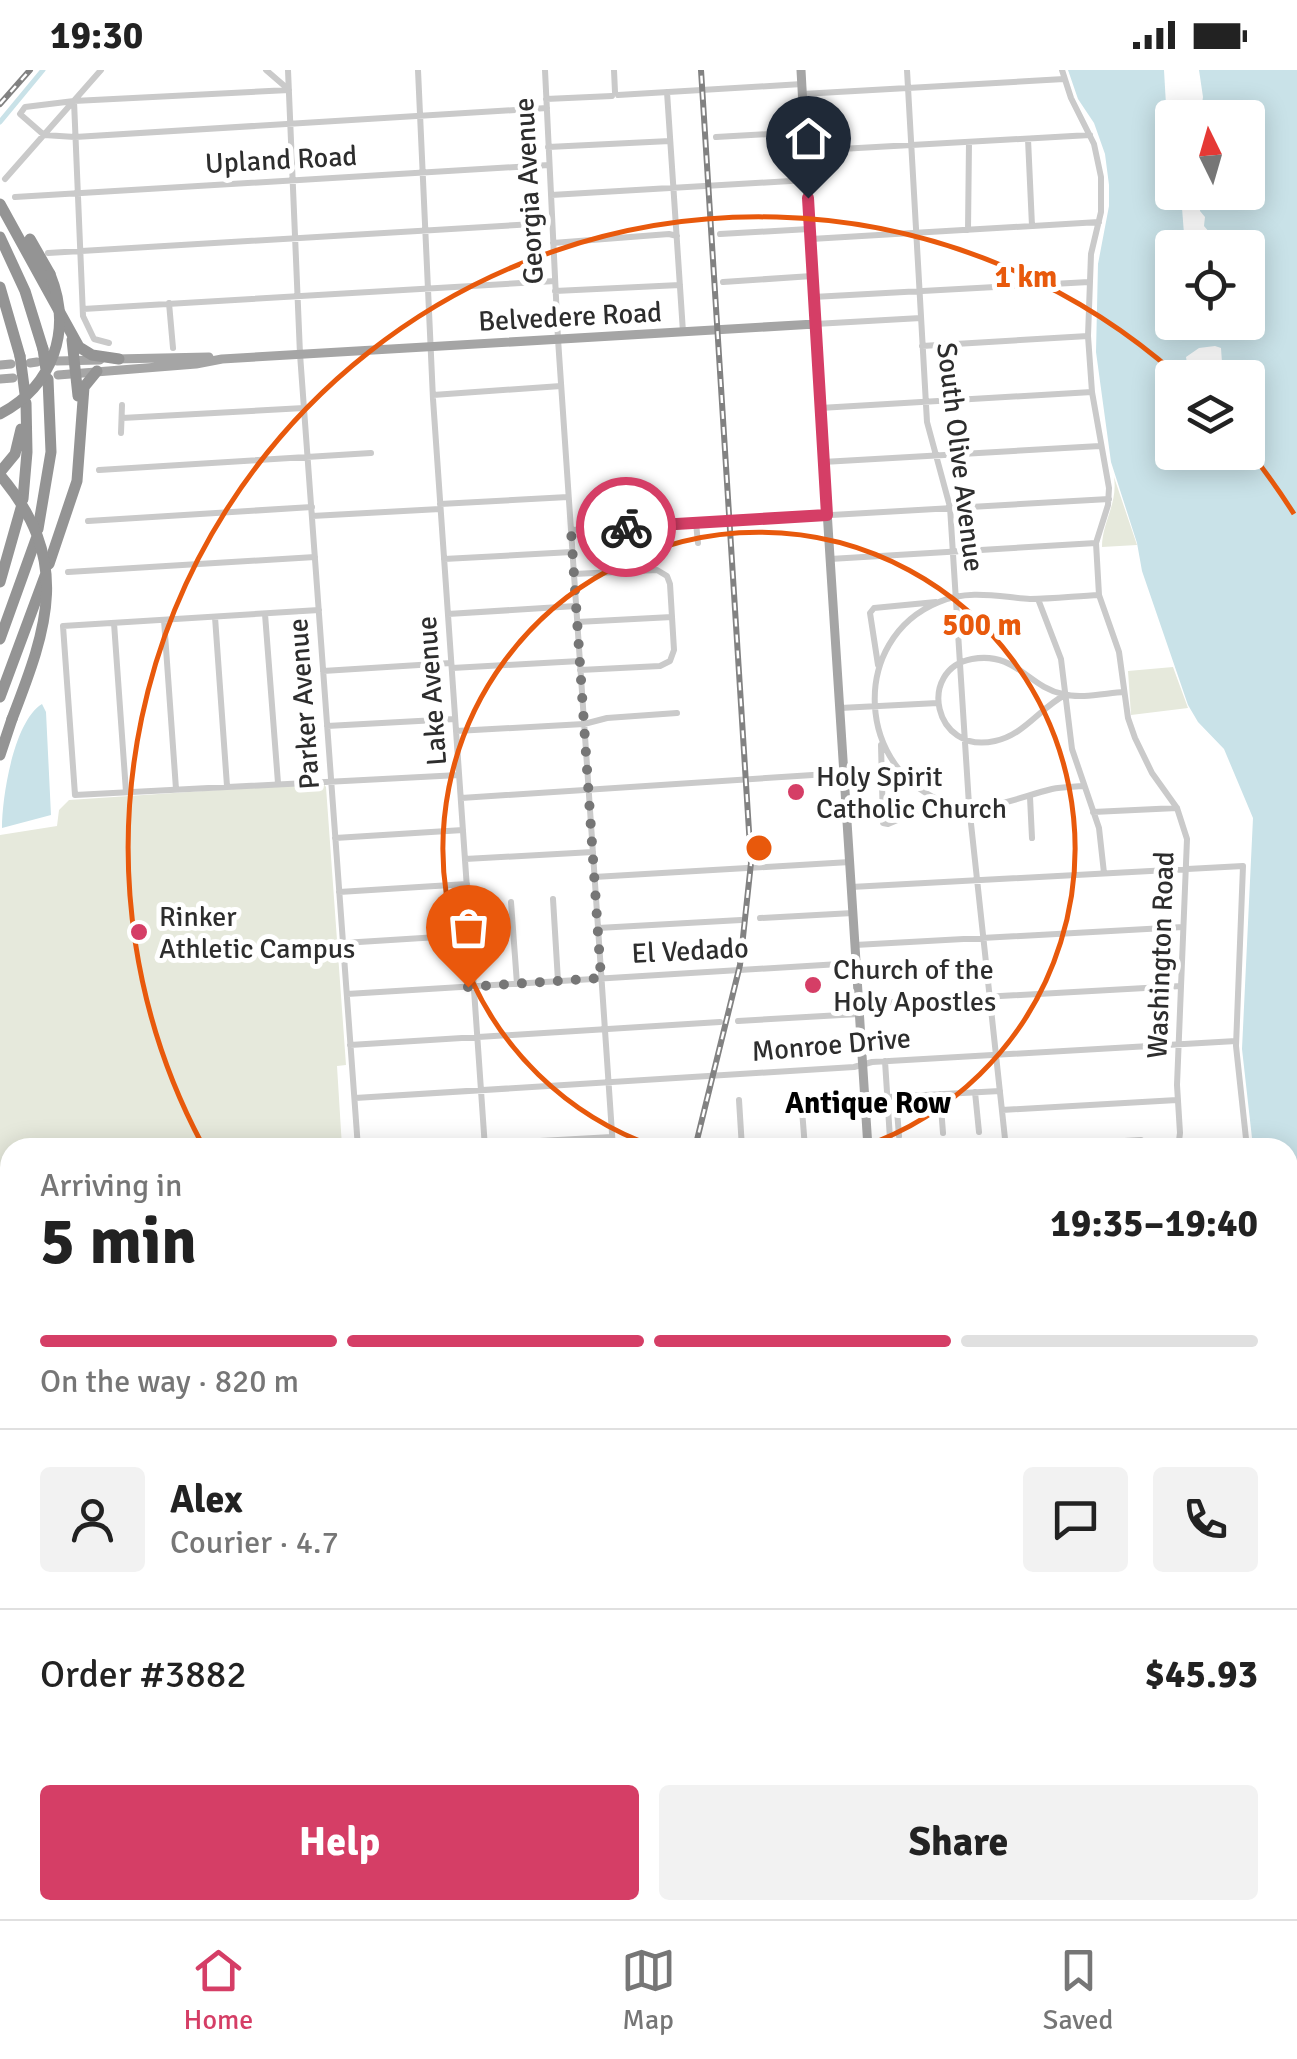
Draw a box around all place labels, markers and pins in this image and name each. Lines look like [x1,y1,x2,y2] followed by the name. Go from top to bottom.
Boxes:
[766,96,851,199] pin
[816,760,1007,826] place label: Holy Spirit Catholic Church
[785,781,807,803] marker: Holy Spirit Catholic Church
[741,830,777,866] centre of rings
[426,885,511,988] pin
[159,900,355,966] place label: Rinker Athletic Campus
[128,921,150,943] marker: Rinker Athletic Campus
[833,953,996,1019] place label: Church of the Holy Apostles
[802,974,824,996] marker: Church of the Holy Apostles

